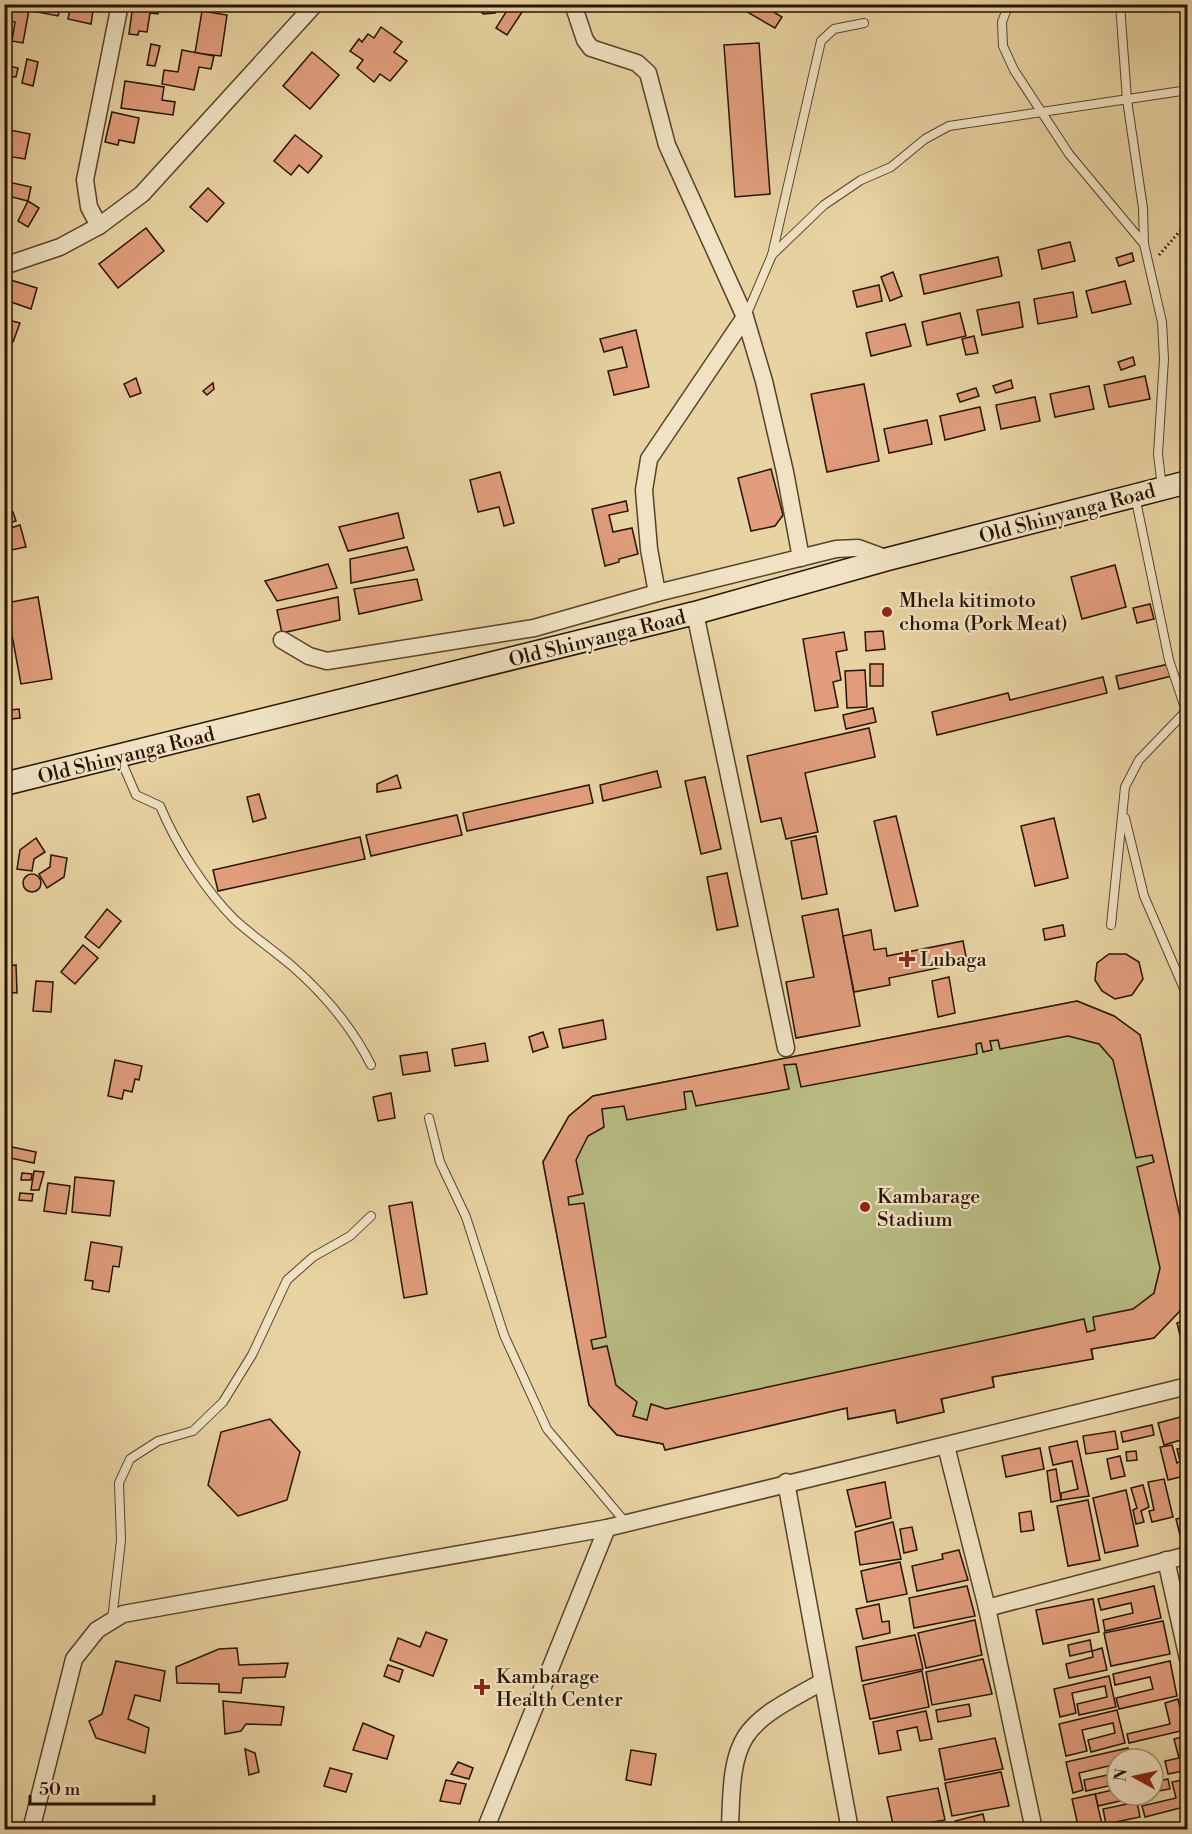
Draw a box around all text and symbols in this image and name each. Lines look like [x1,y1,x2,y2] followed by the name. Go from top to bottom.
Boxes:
[977,479,1159,550] street label: Old Shinyanga Road
[899,589,1068,637] place label: Mhela kitimoto choma (Pork Meat)
[506,605,689,674] street label: Old Shinyanga Road
[880,605,894,619] marker: Mhela kitimoto choma (Pork Meat)
[35,722,218,791] street label: Old Shinyanga Road
[920,948,988,973] place label: Lubaga
[898,950,916,968] marker: Lubaga
[877,1185,980,1233] place label: Kambarage Stadium
[858,1200,872,1214] marker: Kambarage Stadium
[496,1665,623,1713] place label: Kambarage Health Center
[473,1678,491,1696] marker: Kambarage Health Center
[1105,1747,1165,1807] north arrow
[1110,1767,1132,1783] text: N
[30,1768,154,1806] scale bar
[39,1778,81,1801] text: 50 m

